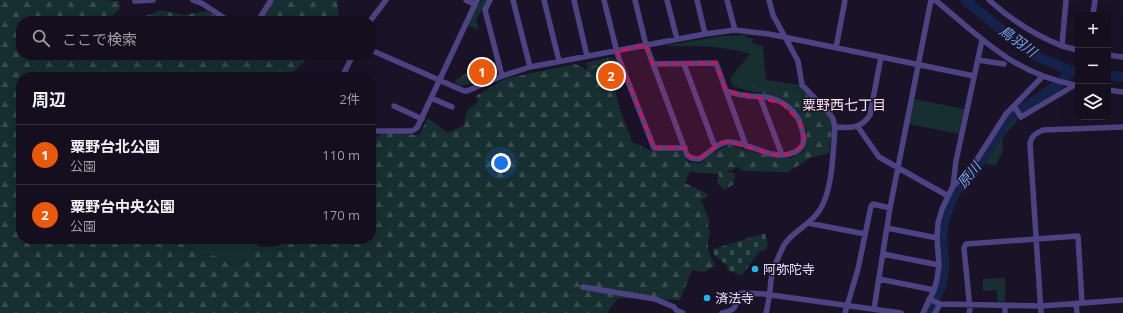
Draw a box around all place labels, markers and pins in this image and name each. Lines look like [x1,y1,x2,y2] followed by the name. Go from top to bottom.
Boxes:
[469,57,495,87] pin: 1
[598,61,624,91] pin: 2
[763,260,815,278] place label: 阿弥陀寺
[750,264,760,274] marker: 阿弥陀寺
[715,289,754,307] place label: 済法寺
[702,293,712,303] marker: 済法寺

